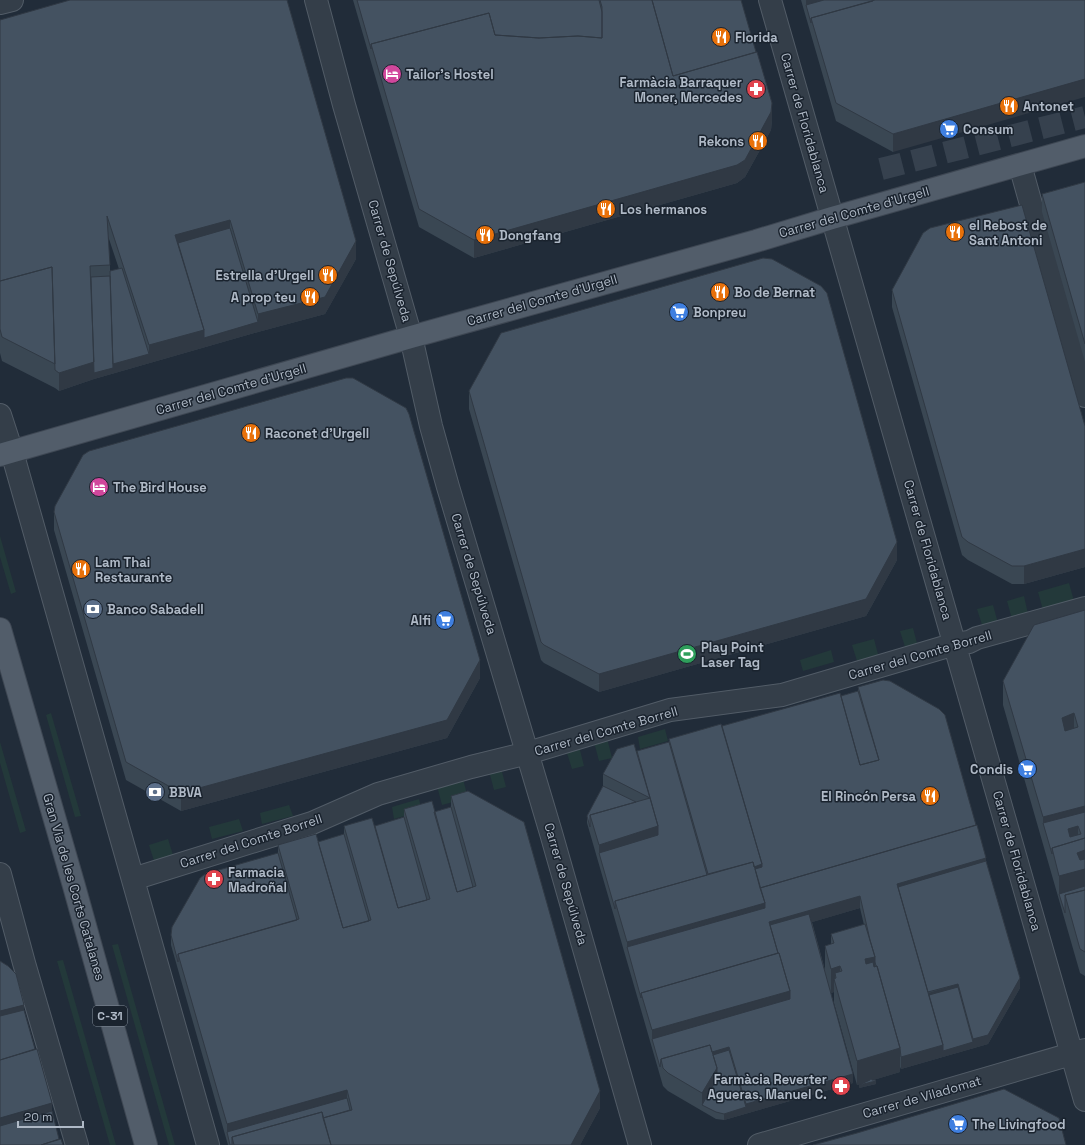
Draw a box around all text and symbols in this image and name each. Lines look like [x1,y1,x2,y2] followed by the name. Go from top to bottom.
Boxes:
[710,26,732,48] restaurant icon: Florida
[735,29,778,46] place label: Florida
[777,51,833,196] street label: Carrer de Floridablanca
[381,63,403,85] hotel icon: Tailor's Hostel
[406,66,494,83] place label: Tailor's Hostel
[620,74,742,106] place label: Farmàcia Barraquer Moner, Mercedes
[745,78,767,100] pharmacy icon: Farmàcia Barraquer Moner, Mercedes
[998,95,1020,117] restaurant icon: Antonet
[1023,98,1074,115] place label: Antonet
[938,118,960,140] supermarket icon: Consum
[963,121,1013,138] place label: Consum
[747,130,769,152] restaurant icon: Rekons
[699,133,744,150] place label: Rekons
[777,182,931,242] street label: Carrer del Comte d'Urgell
[364,198,416,324] street label: Carrer de Sepúlveda
[595,198,617,220] restaurant icon: Los hermanos
[620,201,707,218] place label: Los hermanos
[969,217,1047,249] place label: el Rebost de Sant Antoni
[944,221,966,243] restaurant icon: el Rebost de Sant Antoni
[474,224,496,246] restaurant icon: Dongfang
[499,227,561,244] place label: Dongfang
[317,264,339,286] restaurant icon: Estrella d'Urgell
[216,267,314,284] place label: Estrella d'Urgell
[465,270,619,330] street label: Carrer del Comte d'Urgell
[709,281,731,303] restaurant icon: Bo de Bernat
[734,284,815,301] place label: Bo de Bernat
[299,286,321,308] restaurant icon: A prop teu
[231,289,296,306] place label: A prop teu
[668,301,690,323] supermarket icon: Bonpreu
[693,304,746,321] place label: Bonpreu
[154,359,308,419] street label: Carrer del Comte d'Urgell
[240,422,262,444] restaurant icon: Raconet d'Urgell
[265,425,369,442] place label: Raconet d'Urgell
[88,476,110,498] hotel icon: The Bird House
[900,478,956,623] street label: Carrer de Floridablanca
[113,479,207,496] place label: The Bird House
[447,511,501,637] street label: Carrer de Sepúlveda
[95,554,172,586] place label: Lam Thai Restaurante
[70,558,92,580] restaurant icon: Lam Thai Restaurante
[82,598,104,620] bank icon: Banco Sabadell
[107,601,204,618] place label: Banco Sabadell
[434,609,456,631] supermarket icon: Alfi
[411,612,431,629] place label: Alfi
[846,626,994,684] street label: Carrer del Comte Borrell
[701,639,764,671] place label: Play Point Laser Tag
[676,643,698,665] sports icon: Play Point Laser Tag
[532,702,680,760] street label: Carrer del Comte Borrell
[1016,758,1038,780] supermarket icon: Condis
[970,761,1013,778] place label: Condis
[144,781,166,803] bank icon: BBVA
[169,784,203,801] place label: BBVA
[919,785,941,807] restaurant icon: El Rincón Persa
[821,788,916,805] place label: El Rincón Persa
[989,789,1045,934] street label: Carrer de Floridablanca
[39,791,109,983] street label: Gran Via de les Corts Catalanes
[178,810,324,872] street label: Carrer del Comte Borrell
[540,821,592,947] street label: Carrer de Sepúlveda
[228,864,287,896] place label: Farmacia Madroñal
[203,868,225,890] pharmacy icon: Farmacia Madroñal
[93,1006,127,1026] road number: C-31
[708,1071,827,1103] place label: Farmàcia Reverter Agueras, Manuel C.
[861,1072,983,1122] street label: Carrer de Viladomat
[830,1075,852,1097] pharmacy icon: Farmàcia Reverter Agueras, Manuel C.
[18,1103,83,1129] scale bar
[24,1109,52,1125] text: 20 m
[947,1113,969,1135] supermarket icon: The Livingfood
[972,1116,1066,1133] place label: The Livingfood

